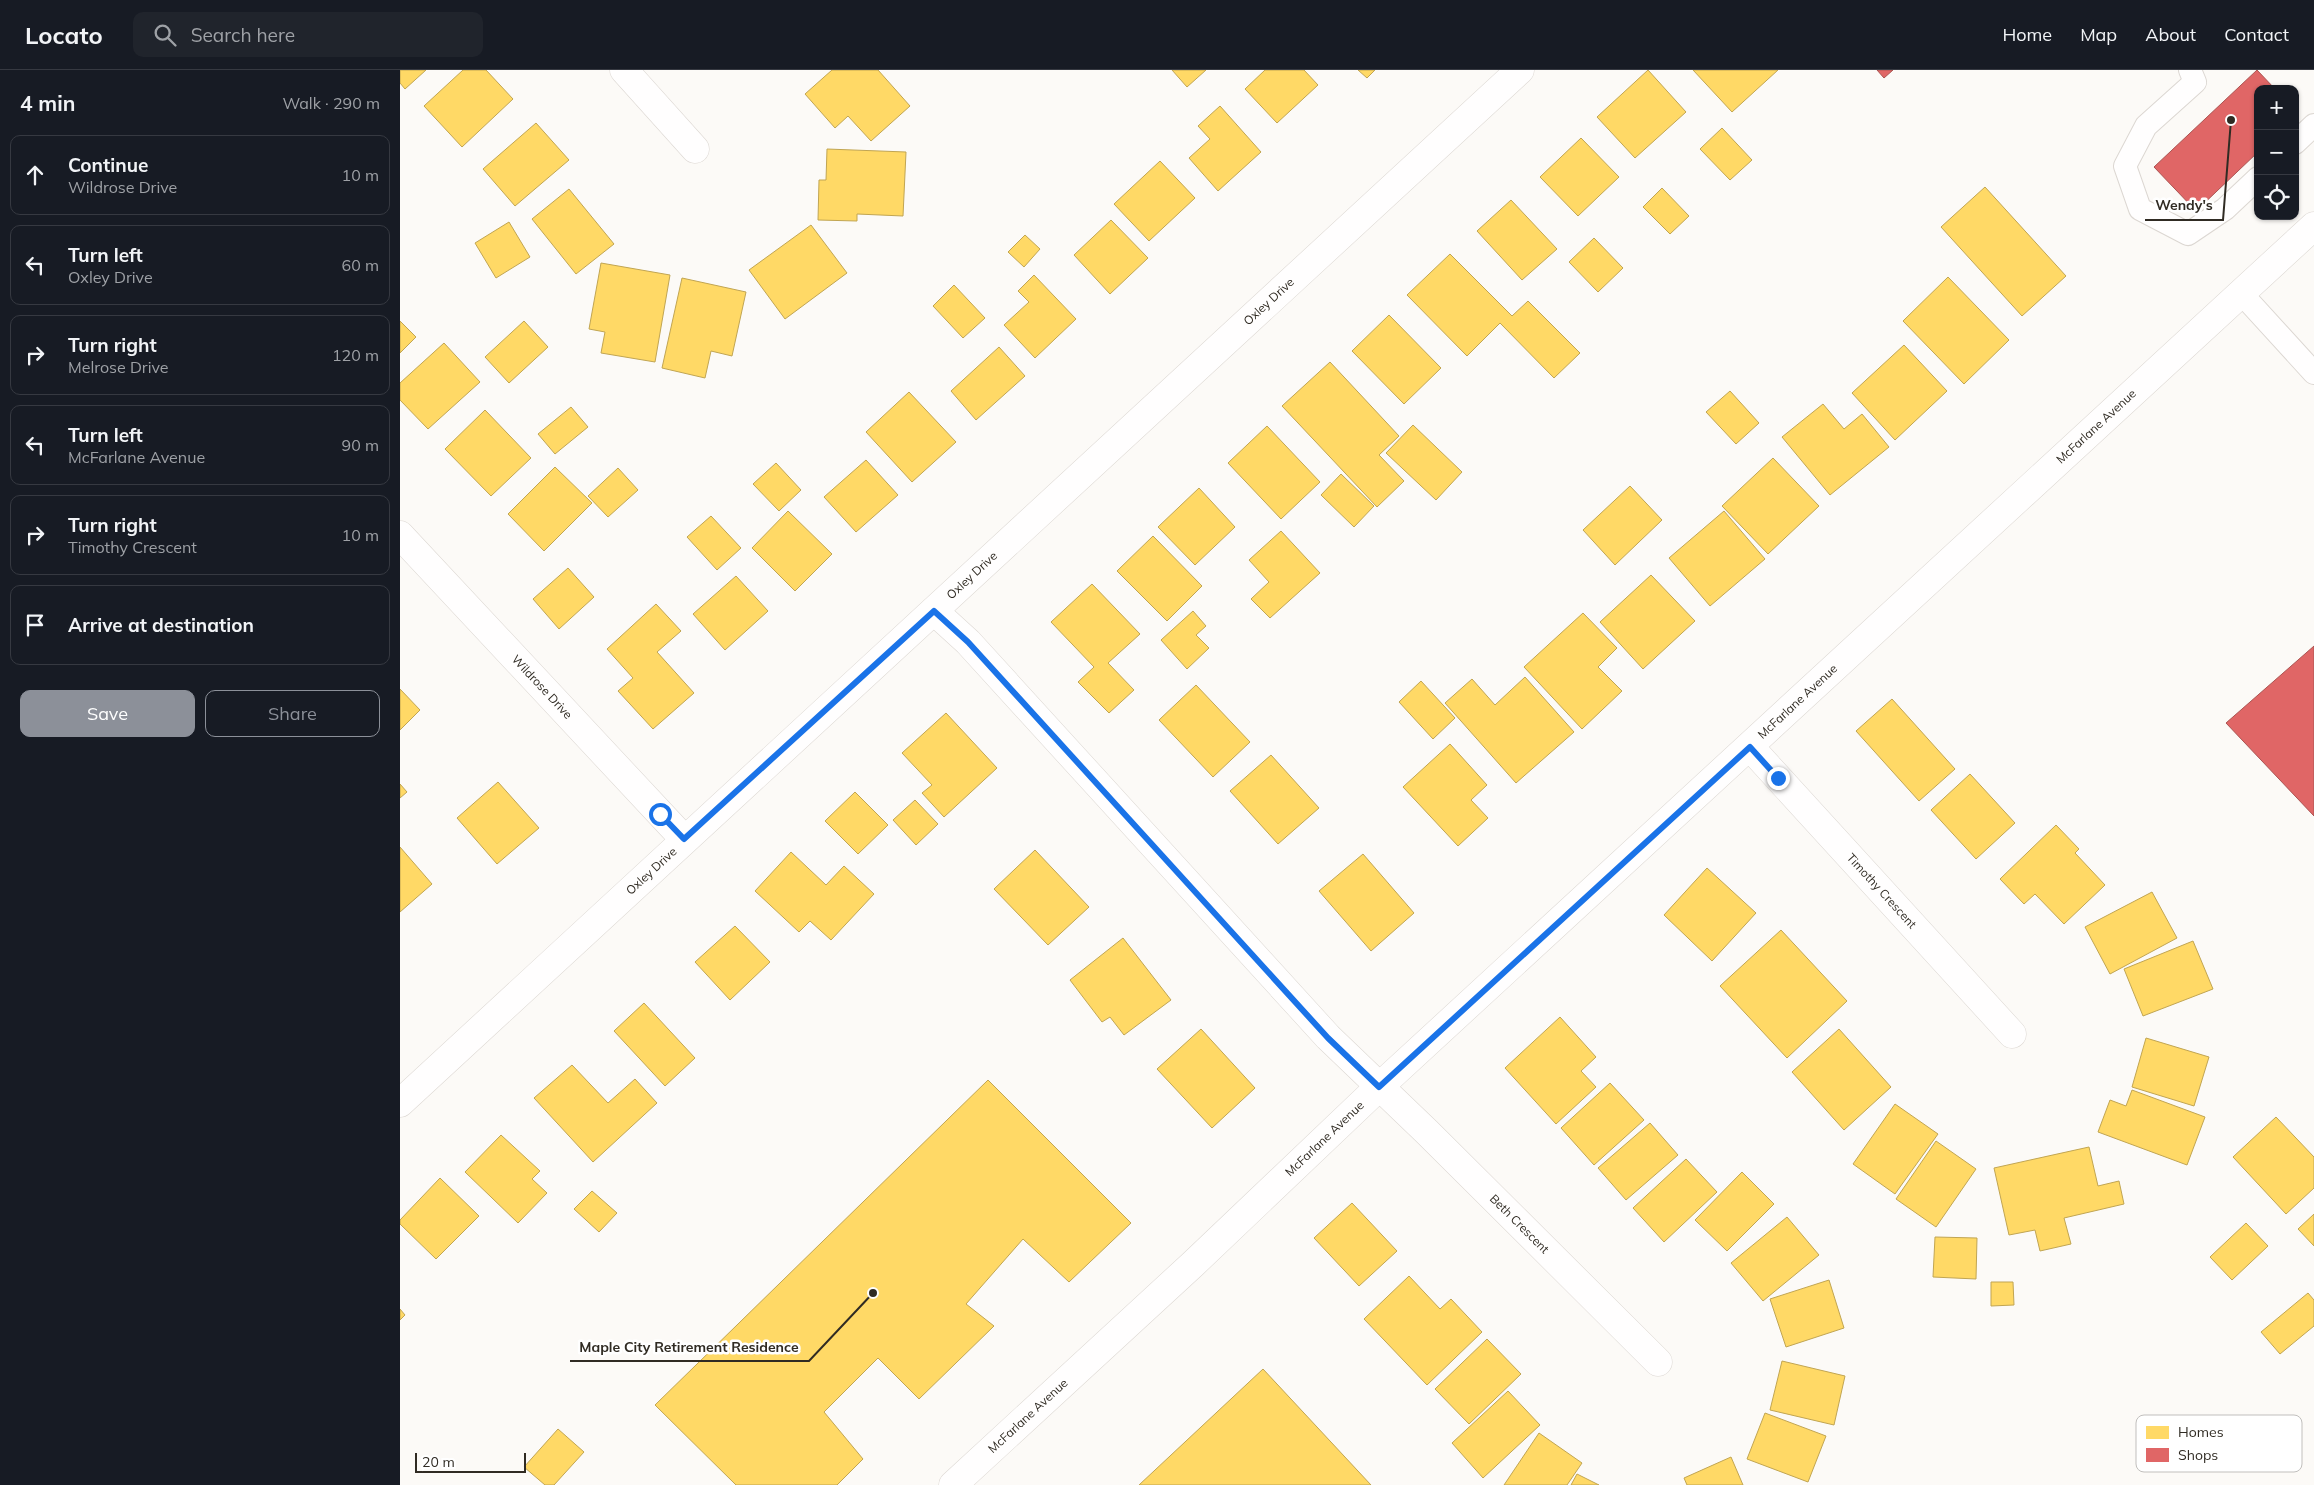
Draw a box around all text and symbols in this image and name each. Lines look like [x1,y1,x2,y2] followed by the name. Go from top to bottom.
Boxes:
[133,12,483,57] search box
[25,20,103,50] text: Locato
[151,21,179,49] icon: search
[191,23,295,47] text: Search here
[2002,23,2052,46] text: Home
[2080,23,2117,46] text: Map
[2145,23,2196,46] text: About
[2224,23,2289,46] text: Contact
[2254,85,2299,220] map controls
[2254,85,2299,130] button: +
[20,90,75,116] text: 4 min
[282,93,380,113] text: Walk · 290 m
[2254,130,2299,175] button: −
[68,153,148,177] text: Continue
[21,161,49,189] icon: ahead
[342,165,379,185] text: 10 m
[2254,175,2299,220] button: locate
[68,177,177,197] text: Wildrose Drive
[2145,191,2223,220] callout: Wendy's
[2155,196,2213,214] text: Wendy's
[68,243,143,267] text: Turn left
[21,251,49,279] icon: left
[342,255,379,275] text: 60 m
[68,267,153,287] text: Oxley Drive
[1240,274,1297,328] street label: Oxley Drive
[68,333,157,357] text: Turn right
[21,341,49,369] icon: right
[332,345,379,365] text: 120 m
[68,357,169,377] text: Melrose Drive
[2053,386,2139,467] street label: McFarlane Avenue
[68,423,143,447] text: Turn left
[21,431,49,459] icon: left
[342,435,379,455] text: 90 m
[68,447,205,467] text: McFarlane Avenue
[68,513,157,537] text: Turn right
[21,521,49,549] icon: right
[342,525,379,545] text: 10 m
[68,537,197,557] text: Timothy Crescent
[943,548,1000,602] street label: Oxley Drive
[21,611,49,639] icon: arrive
[68,613,254,637] text: Arrive at destination
[509,652,576,722] street label: Wildrose Drive
[1754,661,1840,742] street label: McFarlane Avenue
[20,690,195,737] button: Save
[205,690,380,737] button: Share
[1767,767,1790,790] route end
[649,803,672,826] route start
[623,844,679,898] street label: Oxley Drive
[1844,850,1920,931] street label: Timothy Crescent
[1282,1097,1367,1179] street label: McFarlane Avenue
[1487,1191,1553,1256] street label: Beth Crescent
[570,1332,809,1361] callout: Maple City Retirement Residence
[579,1338,799,1356] text: Maple City Retirement Residence
[985,1375,1071,1456] street label: McFarlane Avenue
[2136,1415,2302,1472] legend
[2178,1423,2224,1441] text: Homes
[2178,1446,2218,1464] text: Shops
[415,1450,526,1473] scale bar
[422,1453,455,1471] text: 20 m

